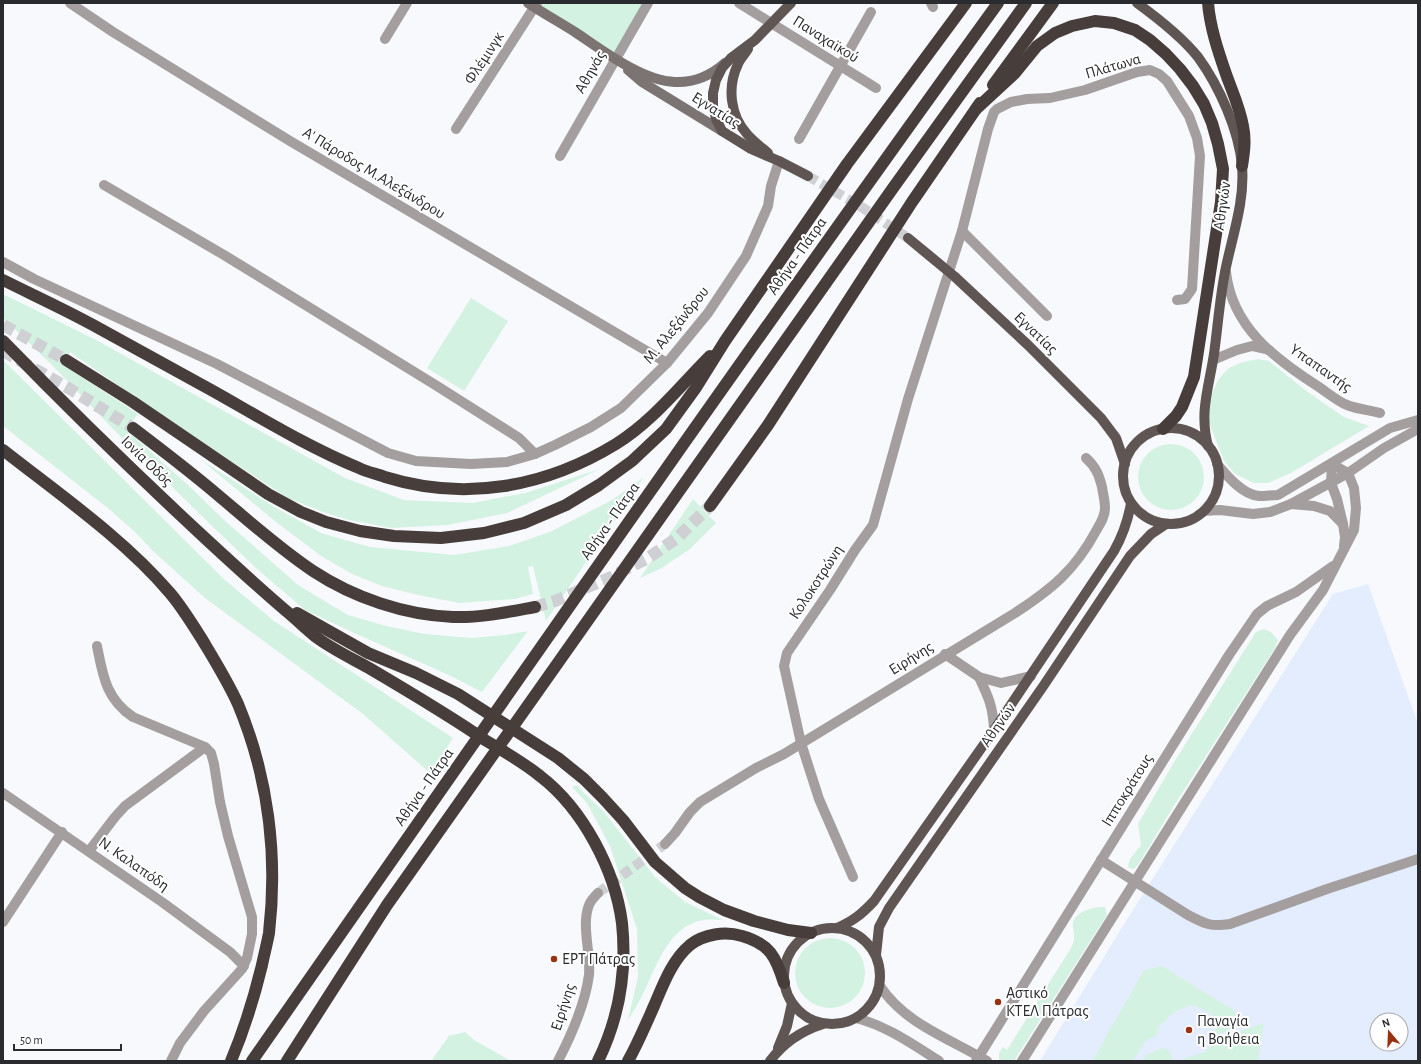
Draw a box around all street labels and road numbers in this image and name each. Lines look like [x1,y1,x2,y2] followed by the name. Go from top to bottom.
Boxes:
[790,13,862,65] street label: Παναχαϊκού
[461,28,507,87] street label: Φλέμινγκ
[572,48,609,97] street label: Αθηνάς
[1083,50,1143,82] street label: Πλάτωνα
[689,89,743,132] street label: Εγνατίας
[299,124,448,223] street label: Α' Πάροδος Μ.Αλεξάνδρου
[1211,180,1233,231] street label: Αθηνών
[764,214,830,298] street label: Αθήνα - Πάτρα
[640,283,712,367] street label: Μ. Αλεξάνδρου
[1011,309,1061,358] street label: Εγνατίας
[1287,341,1355,396] street label: Υπαπαντής
[117,433,176,490] street label: Ιονία Οδός
[577,479,643,563] street label: Αθήνα - Πάτρα
[786,542,846,622] street label: Κολοκοτρώνη
[886,638,936,679] street label: Ειρήνης
[977,700,1019,750] street label: Αθηνών
[391,745,457,829] street label: Αθήνα - Πάτρα
[1098,751,1156,830] street label: Ιπποκράτους
[96,834,172,894] street label: Ν. Καλαπόδη
[548,981,579,1033] street label: Ειρήνης

